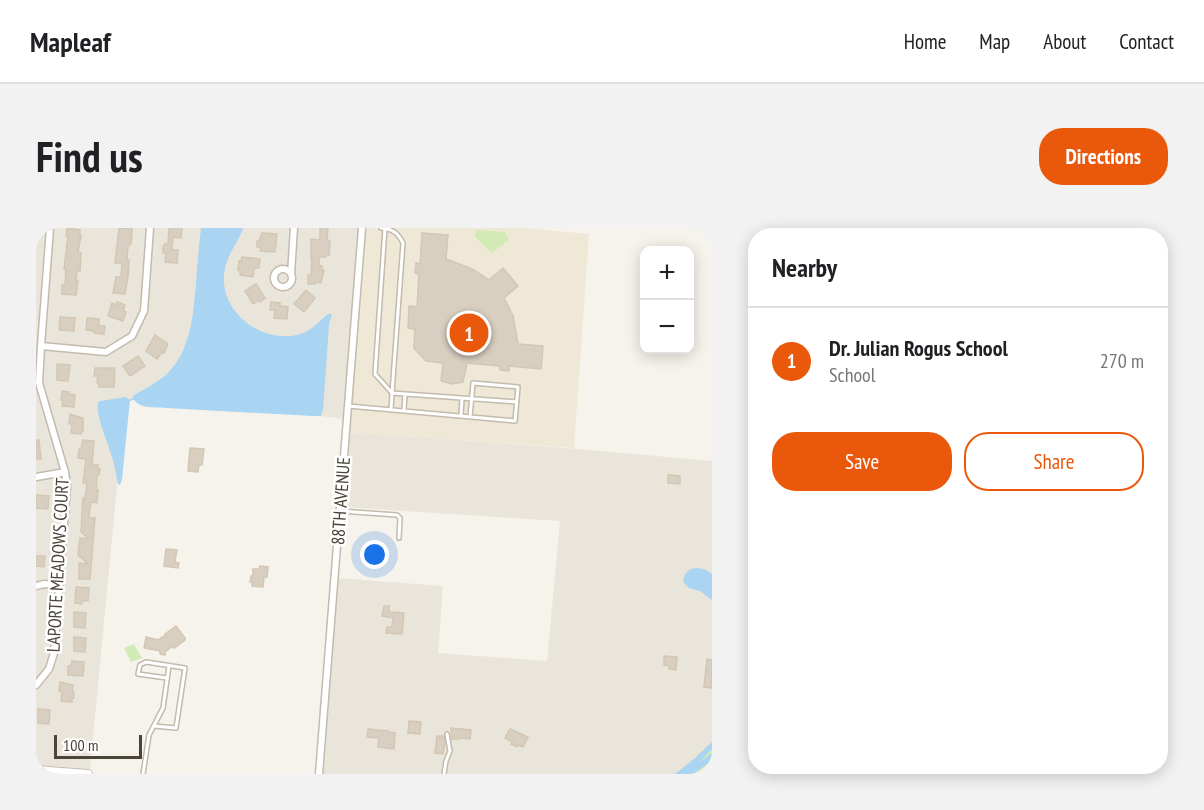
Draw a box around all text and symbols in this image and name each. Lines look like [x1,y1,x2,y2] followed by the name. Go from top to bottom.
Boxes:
[30,23,111,60] text: Mapleaf
[904,28,946,55] text: Home
[979,28,1010,55] text: Map
[1043,28,1086,55] text: About
[1119,28,1174,55] text: Contact
[1039,128,1168,185] button: Directions
[36,129,143,184] text: Find us
[640,246,694,354] map controls
[640,246,694,300] button: +
[772,251,837,284] text: Nearby
[640,300,694,354] button: −
[450,310,488,356] pin: 1
[829,334,1008,362] text: Dr. Julian Rogus School
[787,348,796,374] text: 1
[1100,348,1144,374] text: 270 m
[829,362,875,388] text: School
[772,432,952,491] button: Save
[964,432,1144,491] button: Share
[326,456,355,546] street label: 88TH AVENUE
[41,477,74,653] street label: LAPORTE MEADOWS COURT
[360,540,389,569] your location
[54,732,142,760] scale bar
[63,735,98,755] text: 100 m

